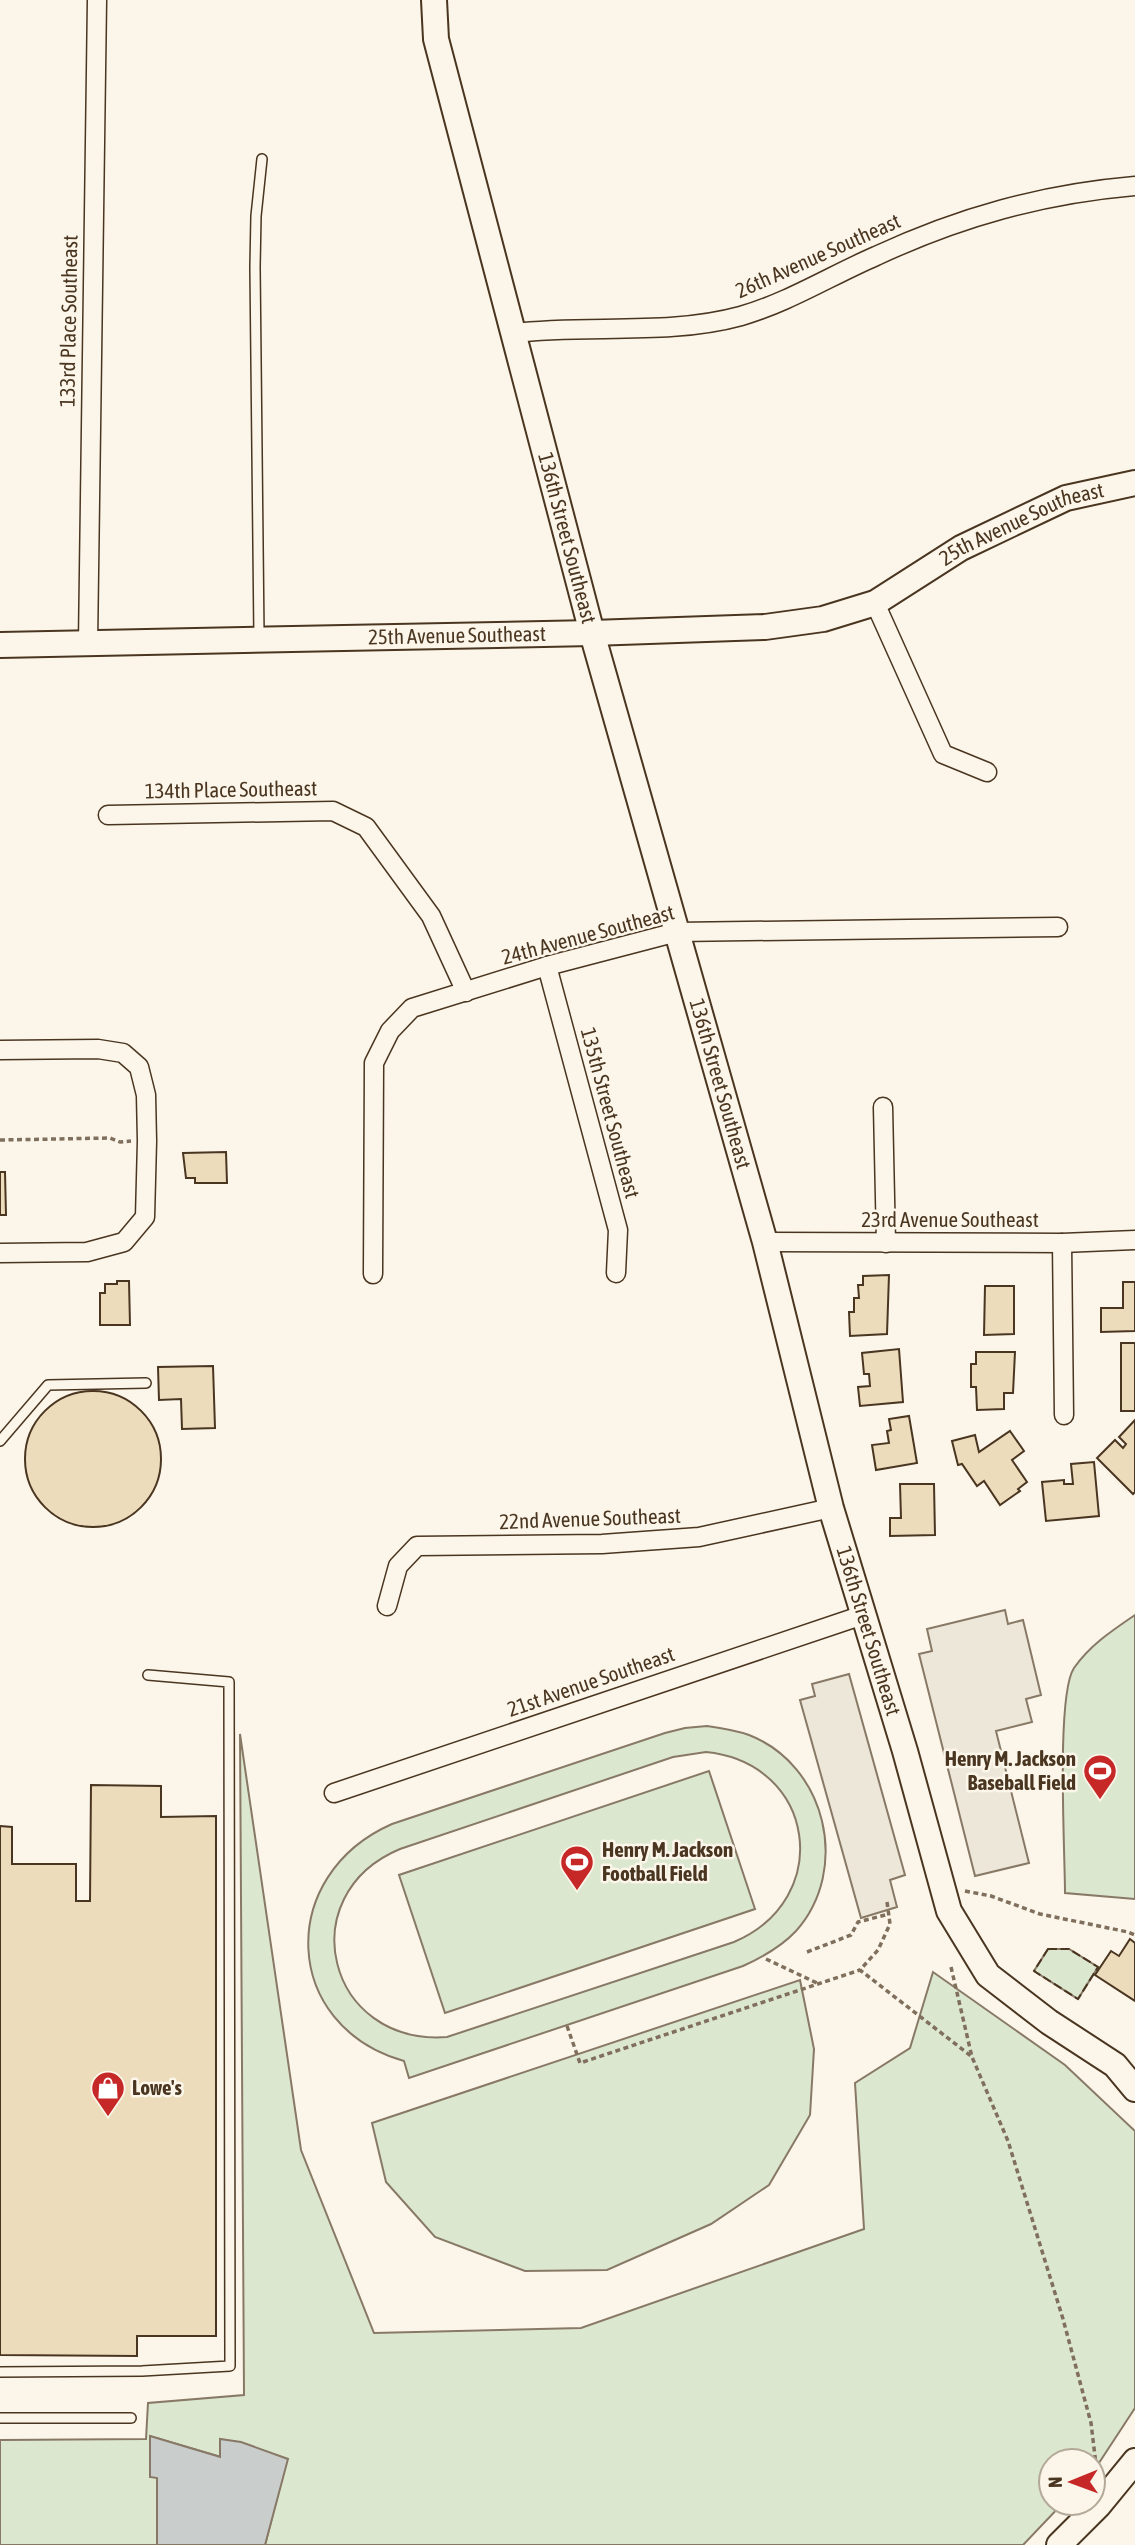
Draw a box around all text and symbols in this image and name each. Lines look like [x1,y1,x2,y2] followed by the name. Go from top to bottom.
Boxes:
[732,208,904,302] street label: 26th Avenue Southeast
[54,235,82,407] street label: 133rd Place Southeast
[534,450,602,626] street label: 136th Street Southeast
[934,477,1106,570] street label: 25th Avenue Southeast
[368,621,546,649] street label: 25th Avenue Southeast
[145,775,317,803] street label: 134th Place Southeast
[499,899,677,969] street label: 24th Avenue Southeast
[686,996,757,1171] street label: 136th Street Southeast
[577,1025,645,1201] street label: 135th Street Southeast
[861,1207,1039,1231] street label: 23rd Avenue Southeast
[499,1503,681,1533] street label: 22nd Avenue Southeast
[832,1543,907,1718] street label: 136th Street Southeast
[504,1641,677,1721] street label: 21st Avenue Southeast
[945,1746,1076,1794] place label: Henry M. Jackson Baseball Field
[1081,1752,1119,1801] sports icon: Henry M. Jackson Baseball Field
[602,1837,733,1885] place label: Henry M. Jackson Football Field
[558,1843,596,1892] sports icon: Henry M. Jackson Football Field
[89,2069,127,2118] shop icon: Lowe's
[132,2075,182,2099] place label: Lowe's
[1037,2447,1107,2517] north arrow
[1044,2476,1066,2488] text: N

